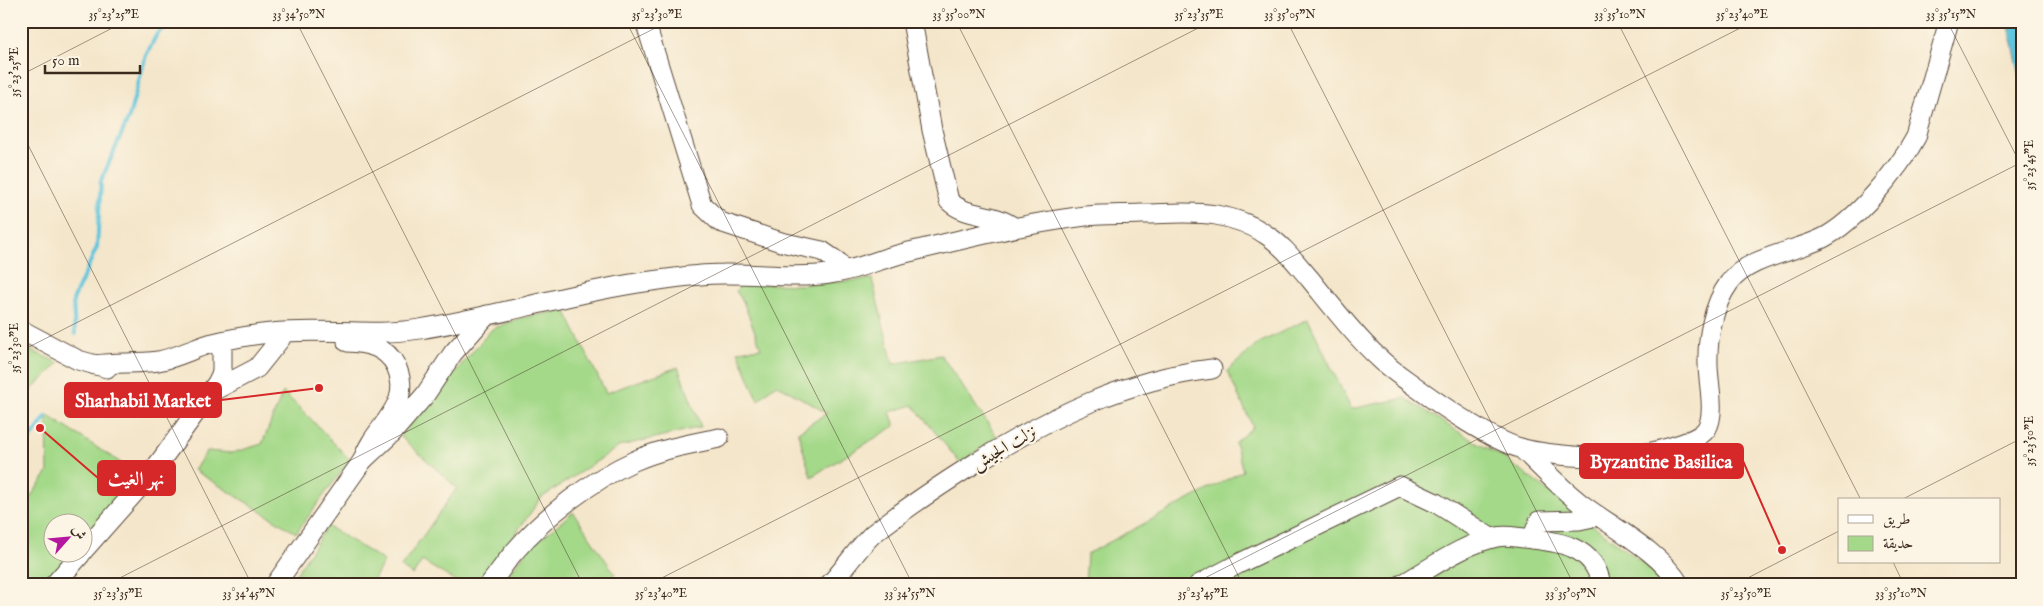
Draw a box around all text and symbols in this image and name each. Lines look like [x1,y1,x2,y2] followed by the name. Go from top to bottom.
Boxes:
[89,7,139,22] text: 35°23'25"E
[273,7,326,22] text: 33°34'50"N
[632,7,682,22] text: 35°23'30"E
[932,7,986,22] text: 33°35'00"N
[1174,7,1224,22] text: 35°23'35"E
[1264,7,1316,22] text: 33°35'05"N
[1594,7,1646,22] text: 33°35'10"N
[1716,7,1768,22] text: 35°23'40"E
[1926,7,1977,22] text: 33°35'15"N
[45,42,140,74] scale bar
[7,47,22,97] text: 35°23'25"E
[52,51,80,70] text: 50 m
[2022,140,2037,190] text: 35°23'45"E
[7,323,22,373] text: 35°23'30"E
[65,383,221,417] callout: Sharhabil Market
[75,390,212,414] text: Sharhabil Market
[2022,416,2037,466] text: 35°23'50"E
[968,420,1042,476] street label: نزلت الجيش
[1580,444,1743,478] callout: Byzantine Basilica
[1590,451,1733,475] text: Byzantine Basilica
[98,461,175,495] callout: نهر الغيث
[108,468,164,492] text: نهر الغيث
[1838,498,2000,564] legend
[1883,510,1910,529] text: طريق
[42,514,92,564] north arrow
[68,522,90,543] text: ش
[1883,534,1913,553] text: حديقة
[93,586,143,601] text: 35°23'35"E
[223,586,276,601] text: 33°34'45"N
[635,586,687,601] text: 35°23'40"E
[884,586,936,601] text: 33°34'55"N
[1178,586,1228,601] text: 35°23'45"E
[1545,586,1597,601] text: 33°35'05"N
[1721,586,1771,601] text: 35°23'50"E
[1875,586,1927,601] text: 33°35'10"N

